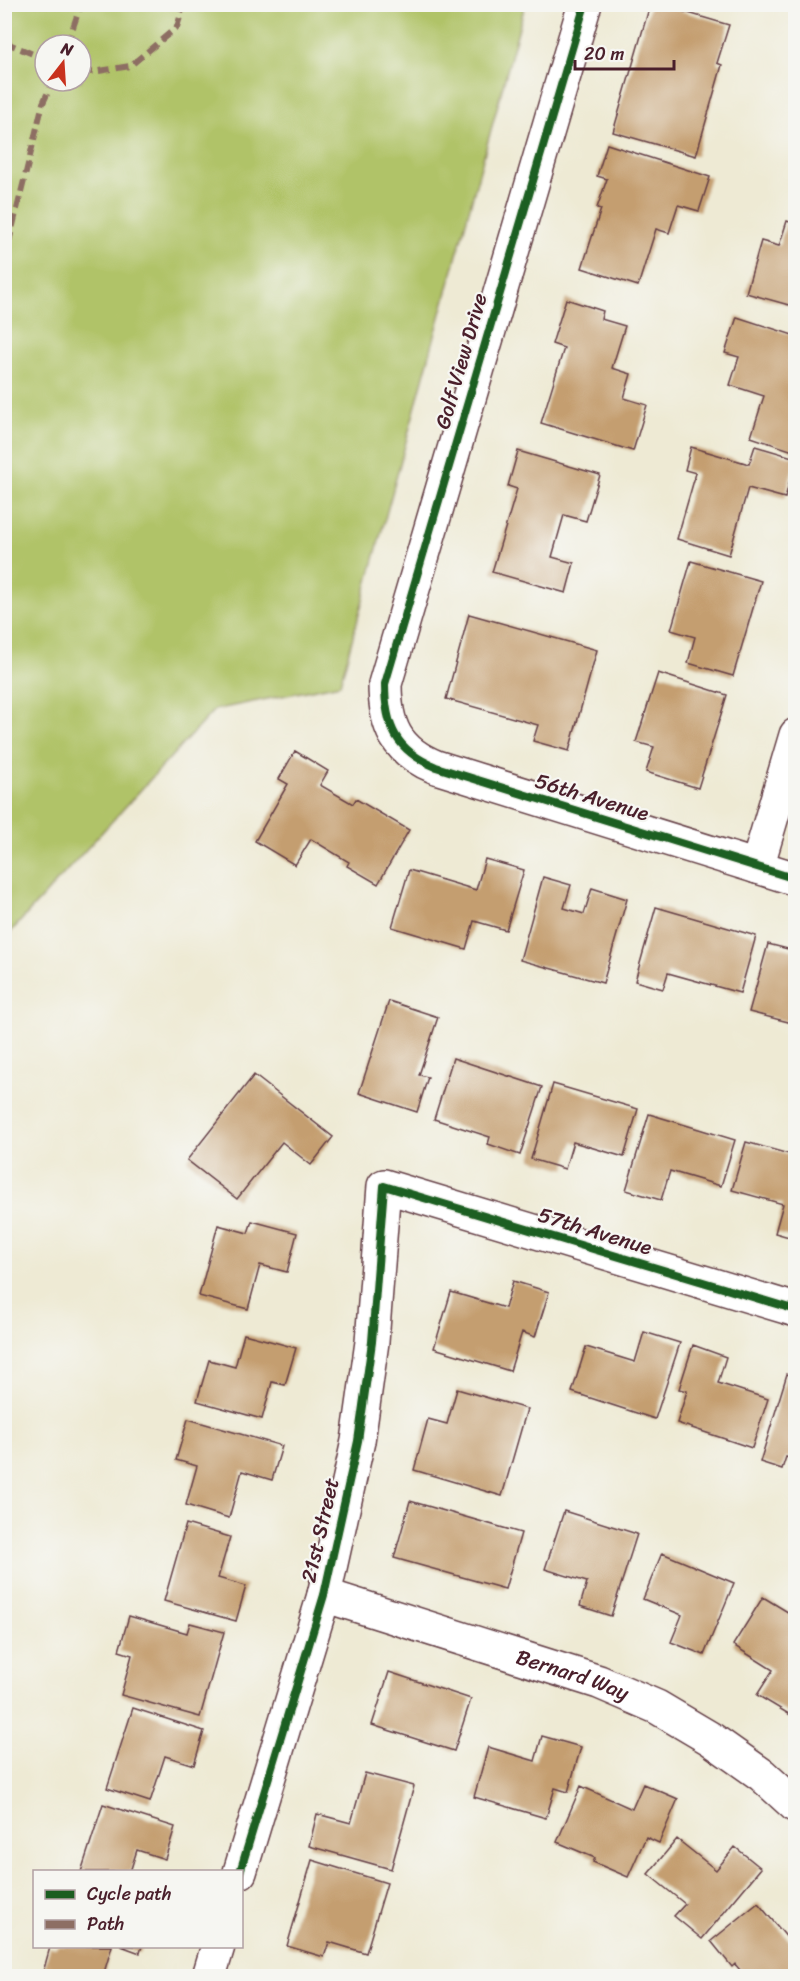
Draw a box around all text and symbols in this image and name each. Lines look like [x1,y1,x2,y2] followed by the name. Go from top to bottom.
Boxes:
[33,33,93,93] north arrow
[57,33,78,65] text: N
[575,33,674,71] scale bar
[584,38,624,70] text: 20 m
[423,288,499,434] street label: Golf View Drive
[530,762,654,832] street label: 56th Avenue
[533,1196,657,1266] street label: 57th Avenue
[290,1474,350,1586] street label: 21st Street
[511,1638,635,1712] street label: Bernard Way
[33,1870,243,1948] legend
[87,1878,171,1910] text: Cycle path
[87,1908,124,1940] text: Path

